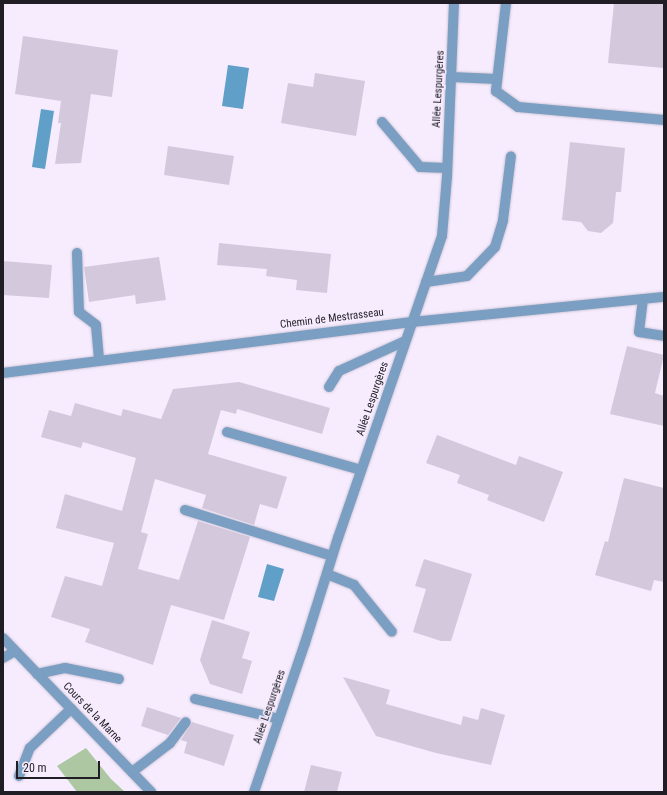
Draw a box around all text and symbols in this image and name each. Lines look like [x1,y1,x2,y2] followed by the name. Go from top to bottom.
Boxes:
[430,50,448,128] street label: Allée Lespurgères
[279,306,385,332] street label: Chemin de Mestrasseau
[354,360,392,438] street label: Allée Lespurgères
[251,668,289,746] street label: Allée Lespurgères
[60,680,124,746] street label: Cours de la Marne
[18,753,102,779] scale bar
[23,761,47,775] text: 20 m

